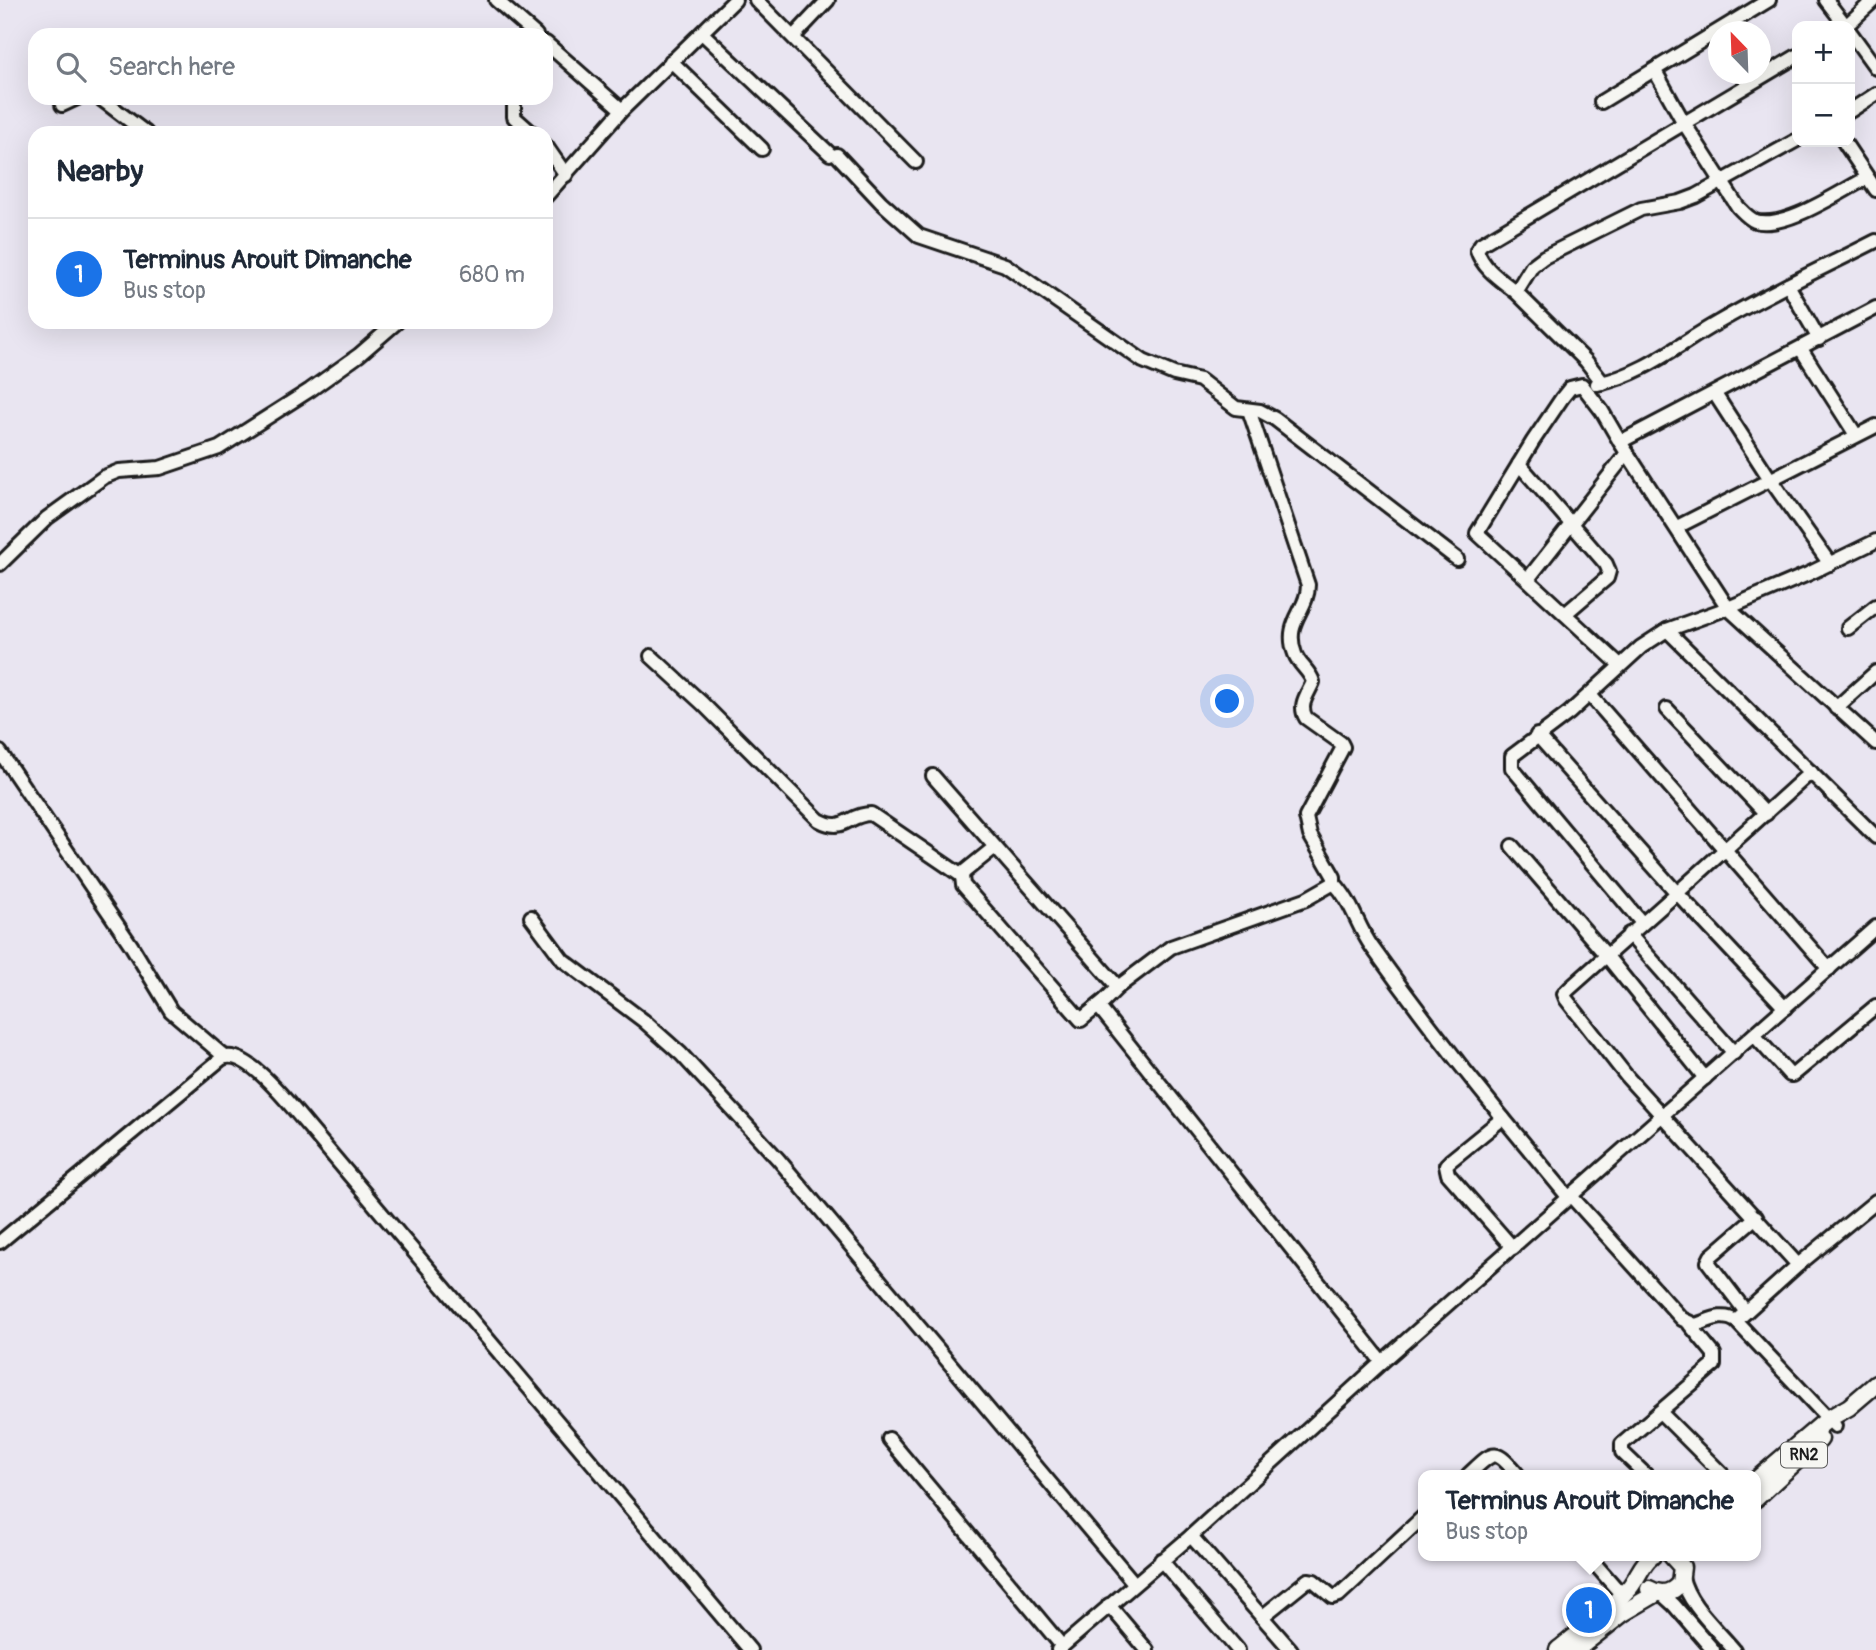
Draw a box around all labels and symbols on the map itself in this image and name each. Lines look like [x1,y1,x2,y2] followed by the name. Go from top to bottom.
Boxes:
[1708,21,1771,84] north arrow
[1210,684,1244,718] your location
[1781,1442,1827,1468] road number: RN2
[1566,1584,1612,1636] pin: 1

